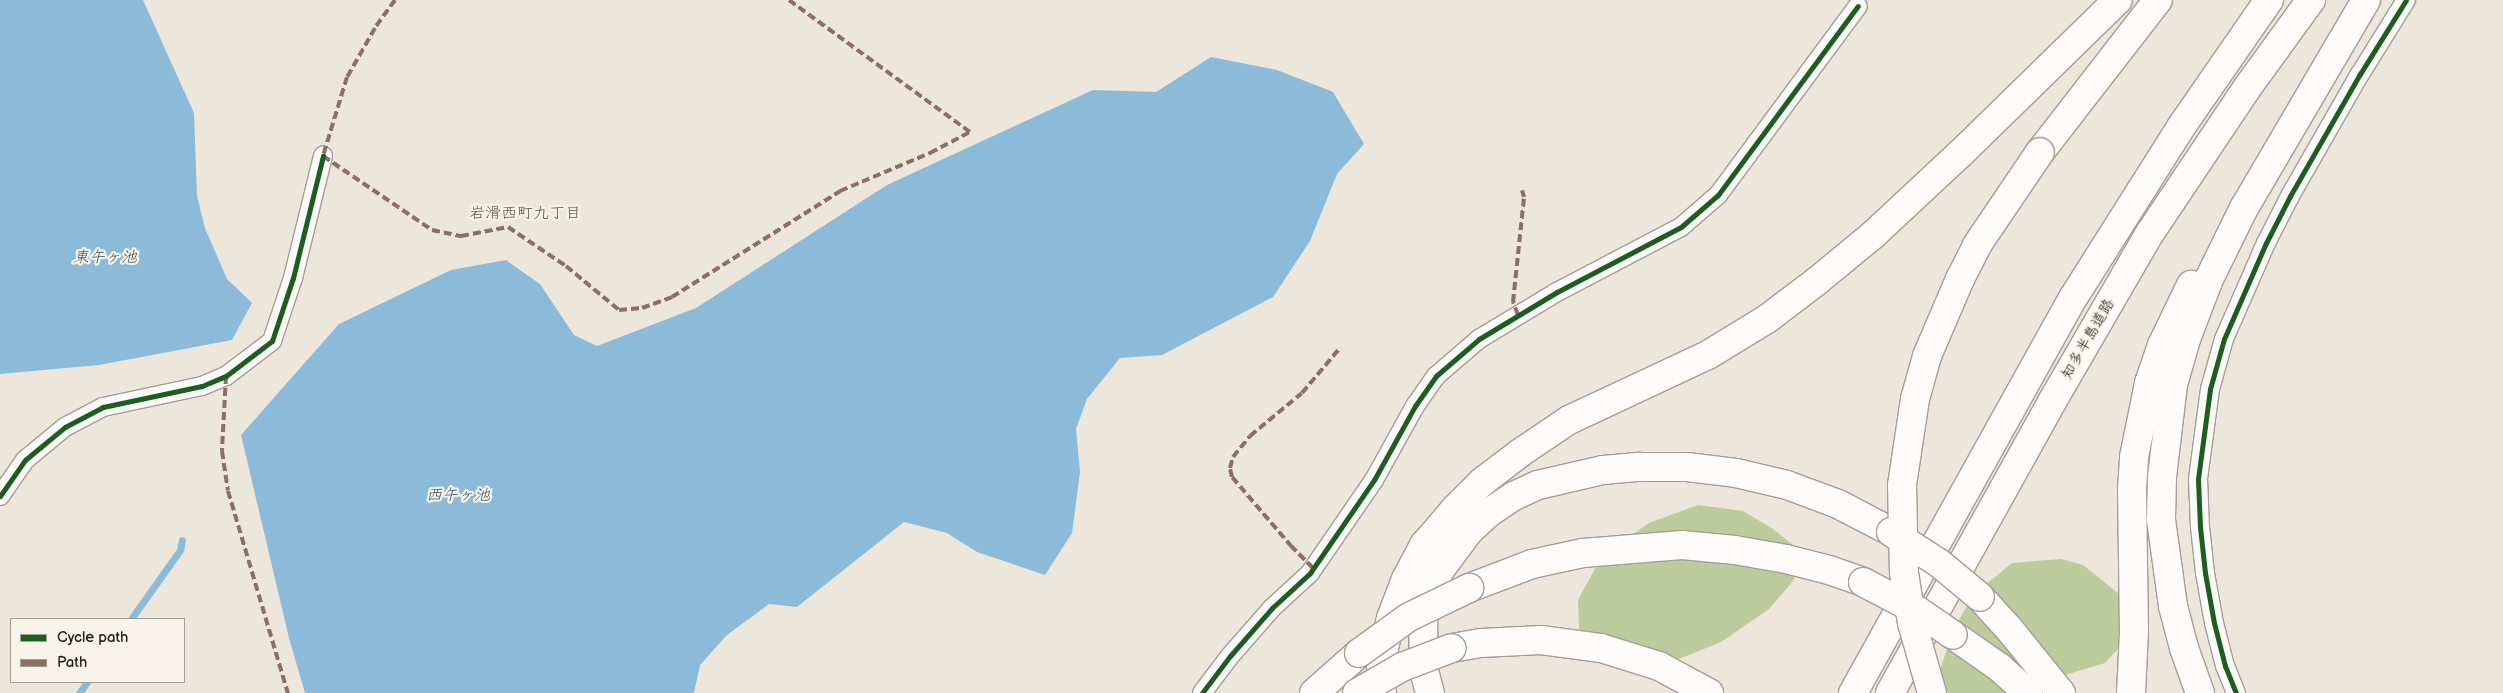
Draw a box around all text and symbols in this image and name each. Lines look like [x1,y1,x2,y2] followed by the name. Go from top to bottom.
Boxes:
[469,204,581,224] district label: 岩滑西町九丁目
[73,248,137,268] water label: 東午ヶ池
[2058,296,2118,382] street label: 知多半島道路
[426,486,490,506] water label: 西午ヶ池
[10,618,185,683] legend
[57,628,128,647] text: Cycle path
[57,653,87,672] text: Path

